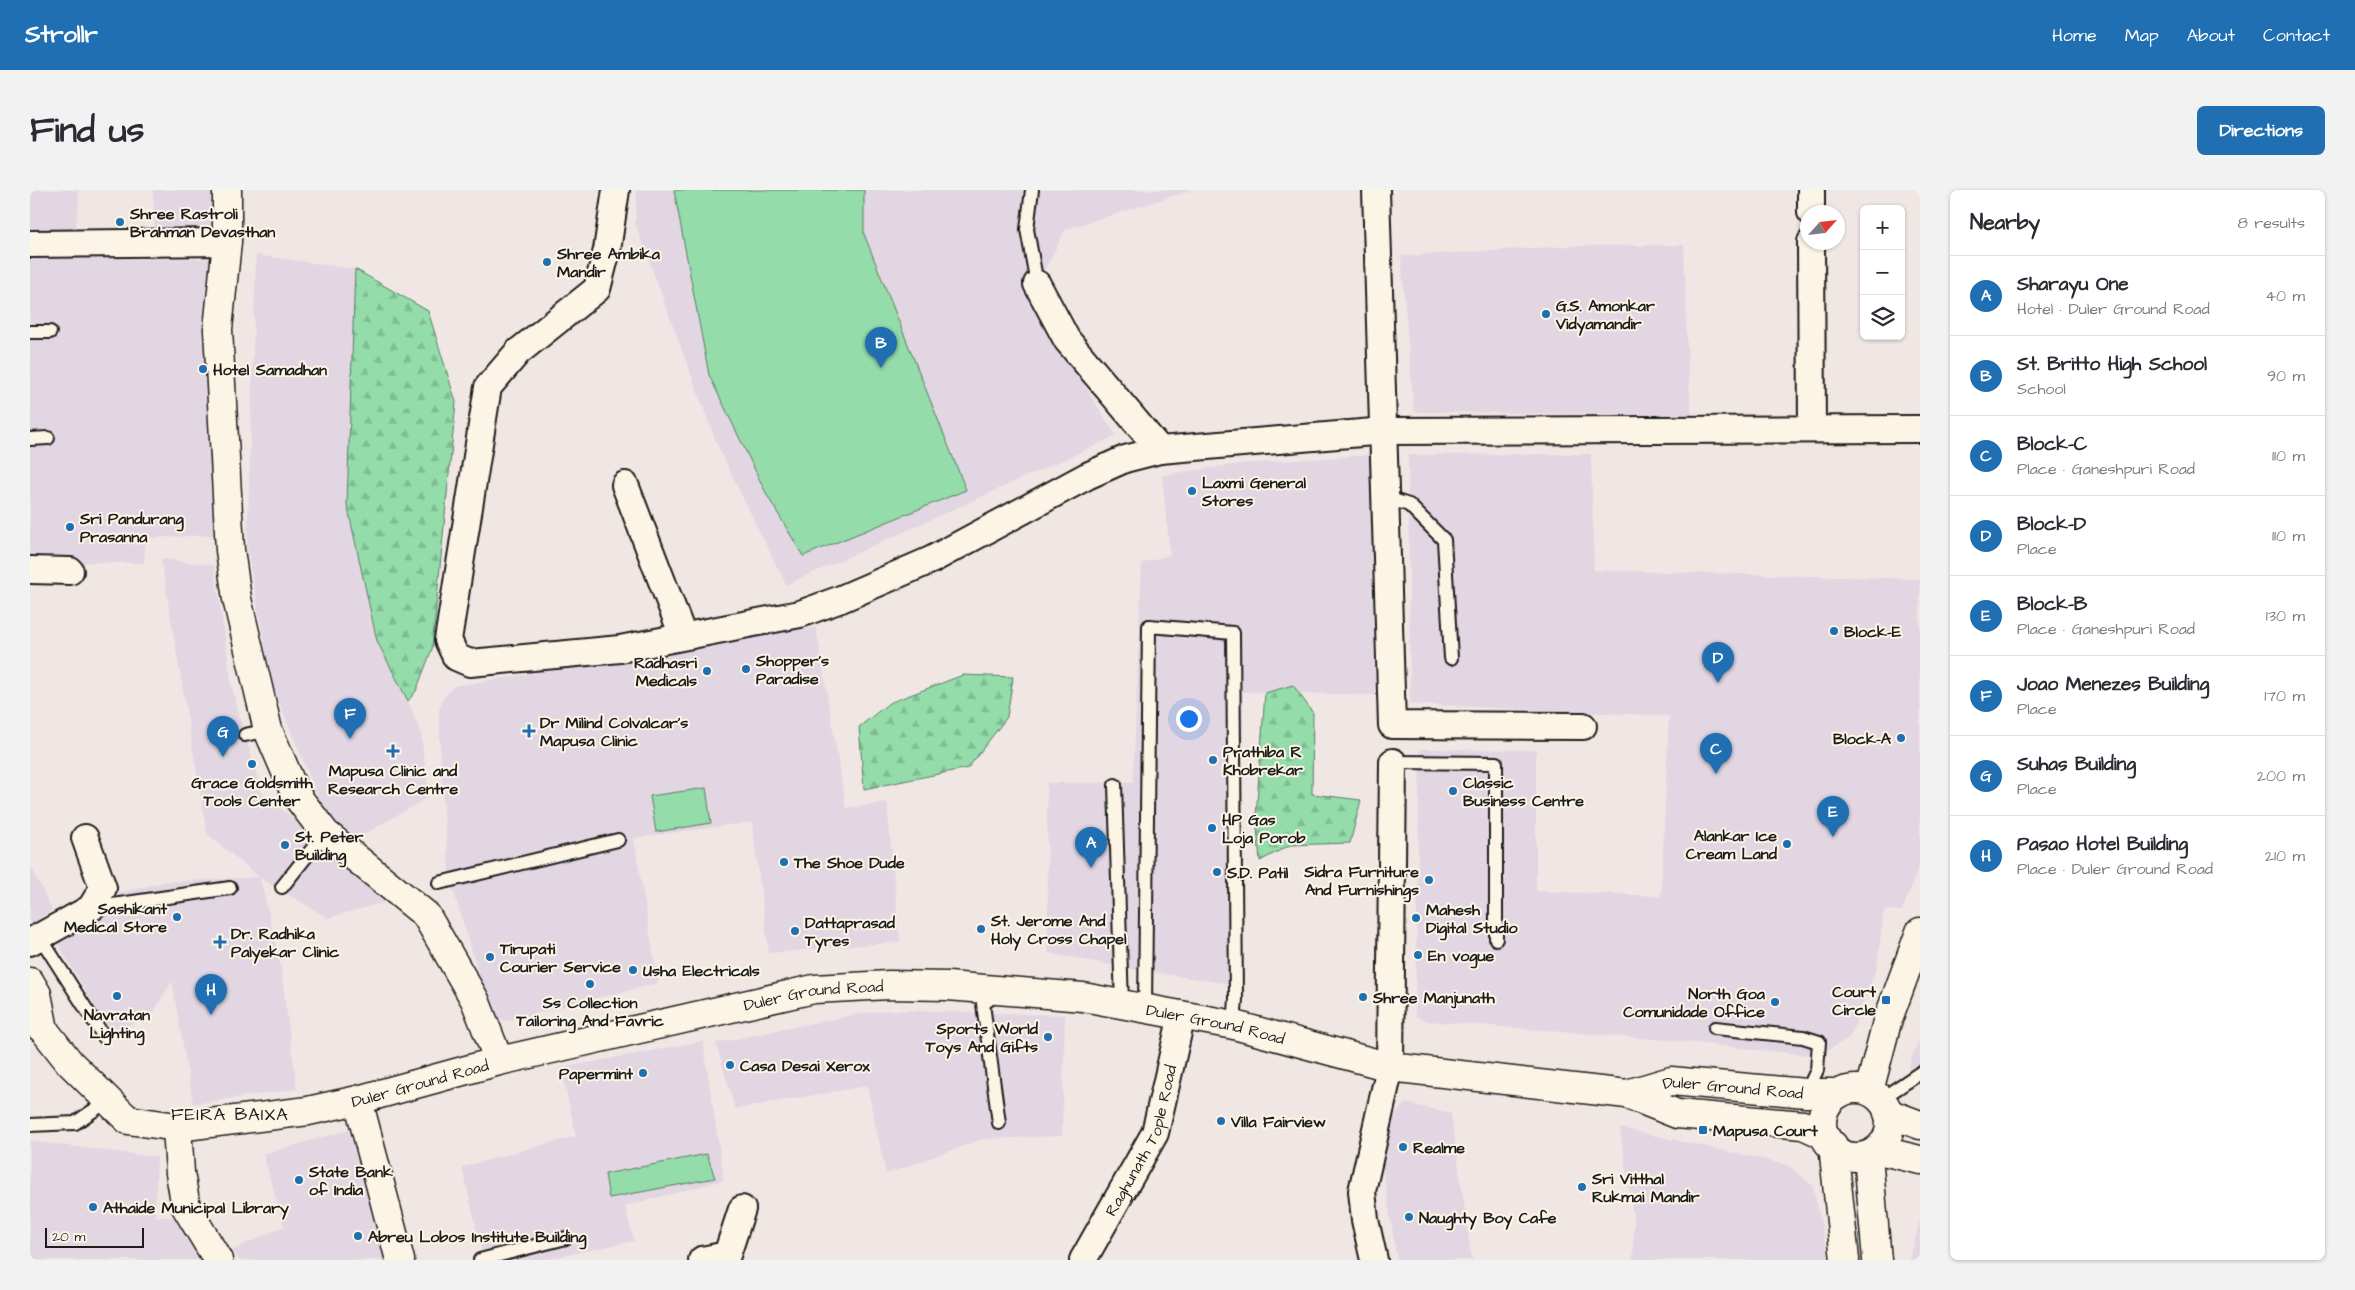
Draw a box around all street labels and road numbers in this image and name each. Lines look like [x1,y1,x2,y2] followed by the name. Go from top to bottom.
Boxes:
[742,975,884,1017] street label: Duler Ground Road
[1144,999,1287,1050] street label: Duler Ground Road
[350,1054,491,1113] street label: Duler Ground Road
[1100,1063,1182,1220] street label: Raghunath Tople Road
[1660,1071,1804,1105] street label: Duler Ground Road

